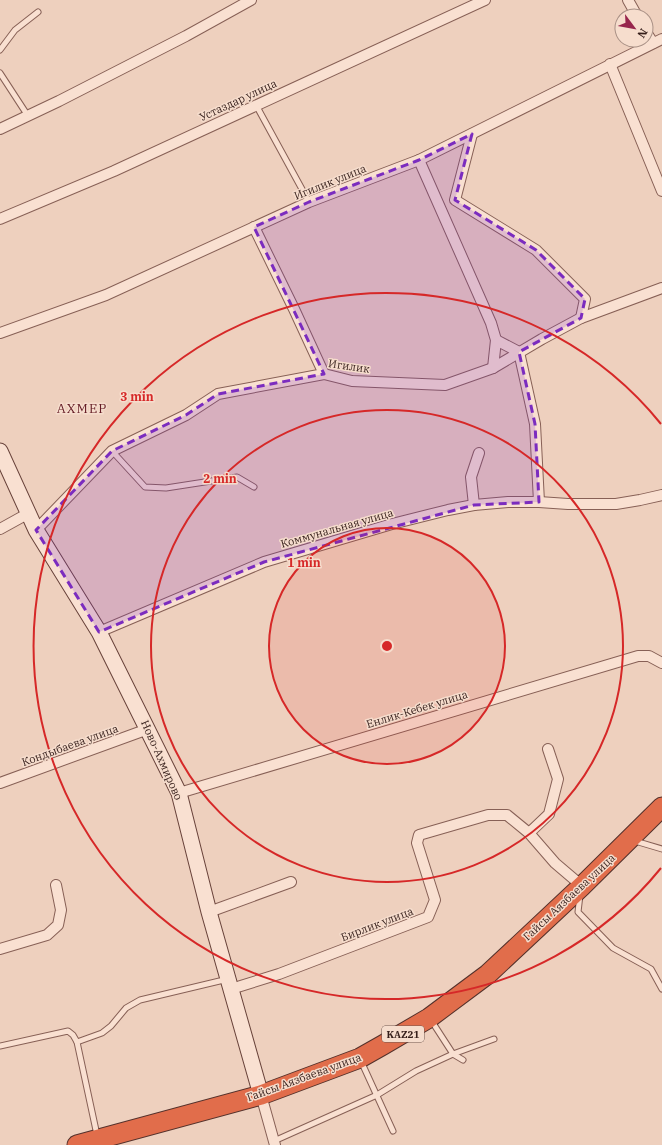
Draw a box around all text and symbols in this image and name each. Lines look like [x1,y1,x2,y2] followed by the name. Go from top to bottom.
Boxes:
[614,8,654,48] north arrow
[634,26,651,41] text: N
[197,76,279,124] street label: Устаздар улица
[292,161,368,203] street label: Игилик улица
[327,356,371,376] street label: Игилик
[120,389,154,404] text: 3 min
[57,400,107,417] district label: АХМЕР
[203,471,237,486] text: 2 min
[279,505,395,551] street label: Коммунальная улица
[287,555,321,570] text: 1 min
[380,639,394,653] centre of rings
[365,687,469,731] street label: Енлик-Кебек улица
[138,718,186,802] street label: Ново-Ахмирово
[20,721,120,769] street label: Кондыбаева улица
[520,851,618,943] street label: Гайсы Аязбаева улица
[339,904,415,944] street label: Бирлик улица
[382,1026,424,1042] road number: KAZ21
[245,1050,363,1104] street label: Гайсы Аязбаева улица

